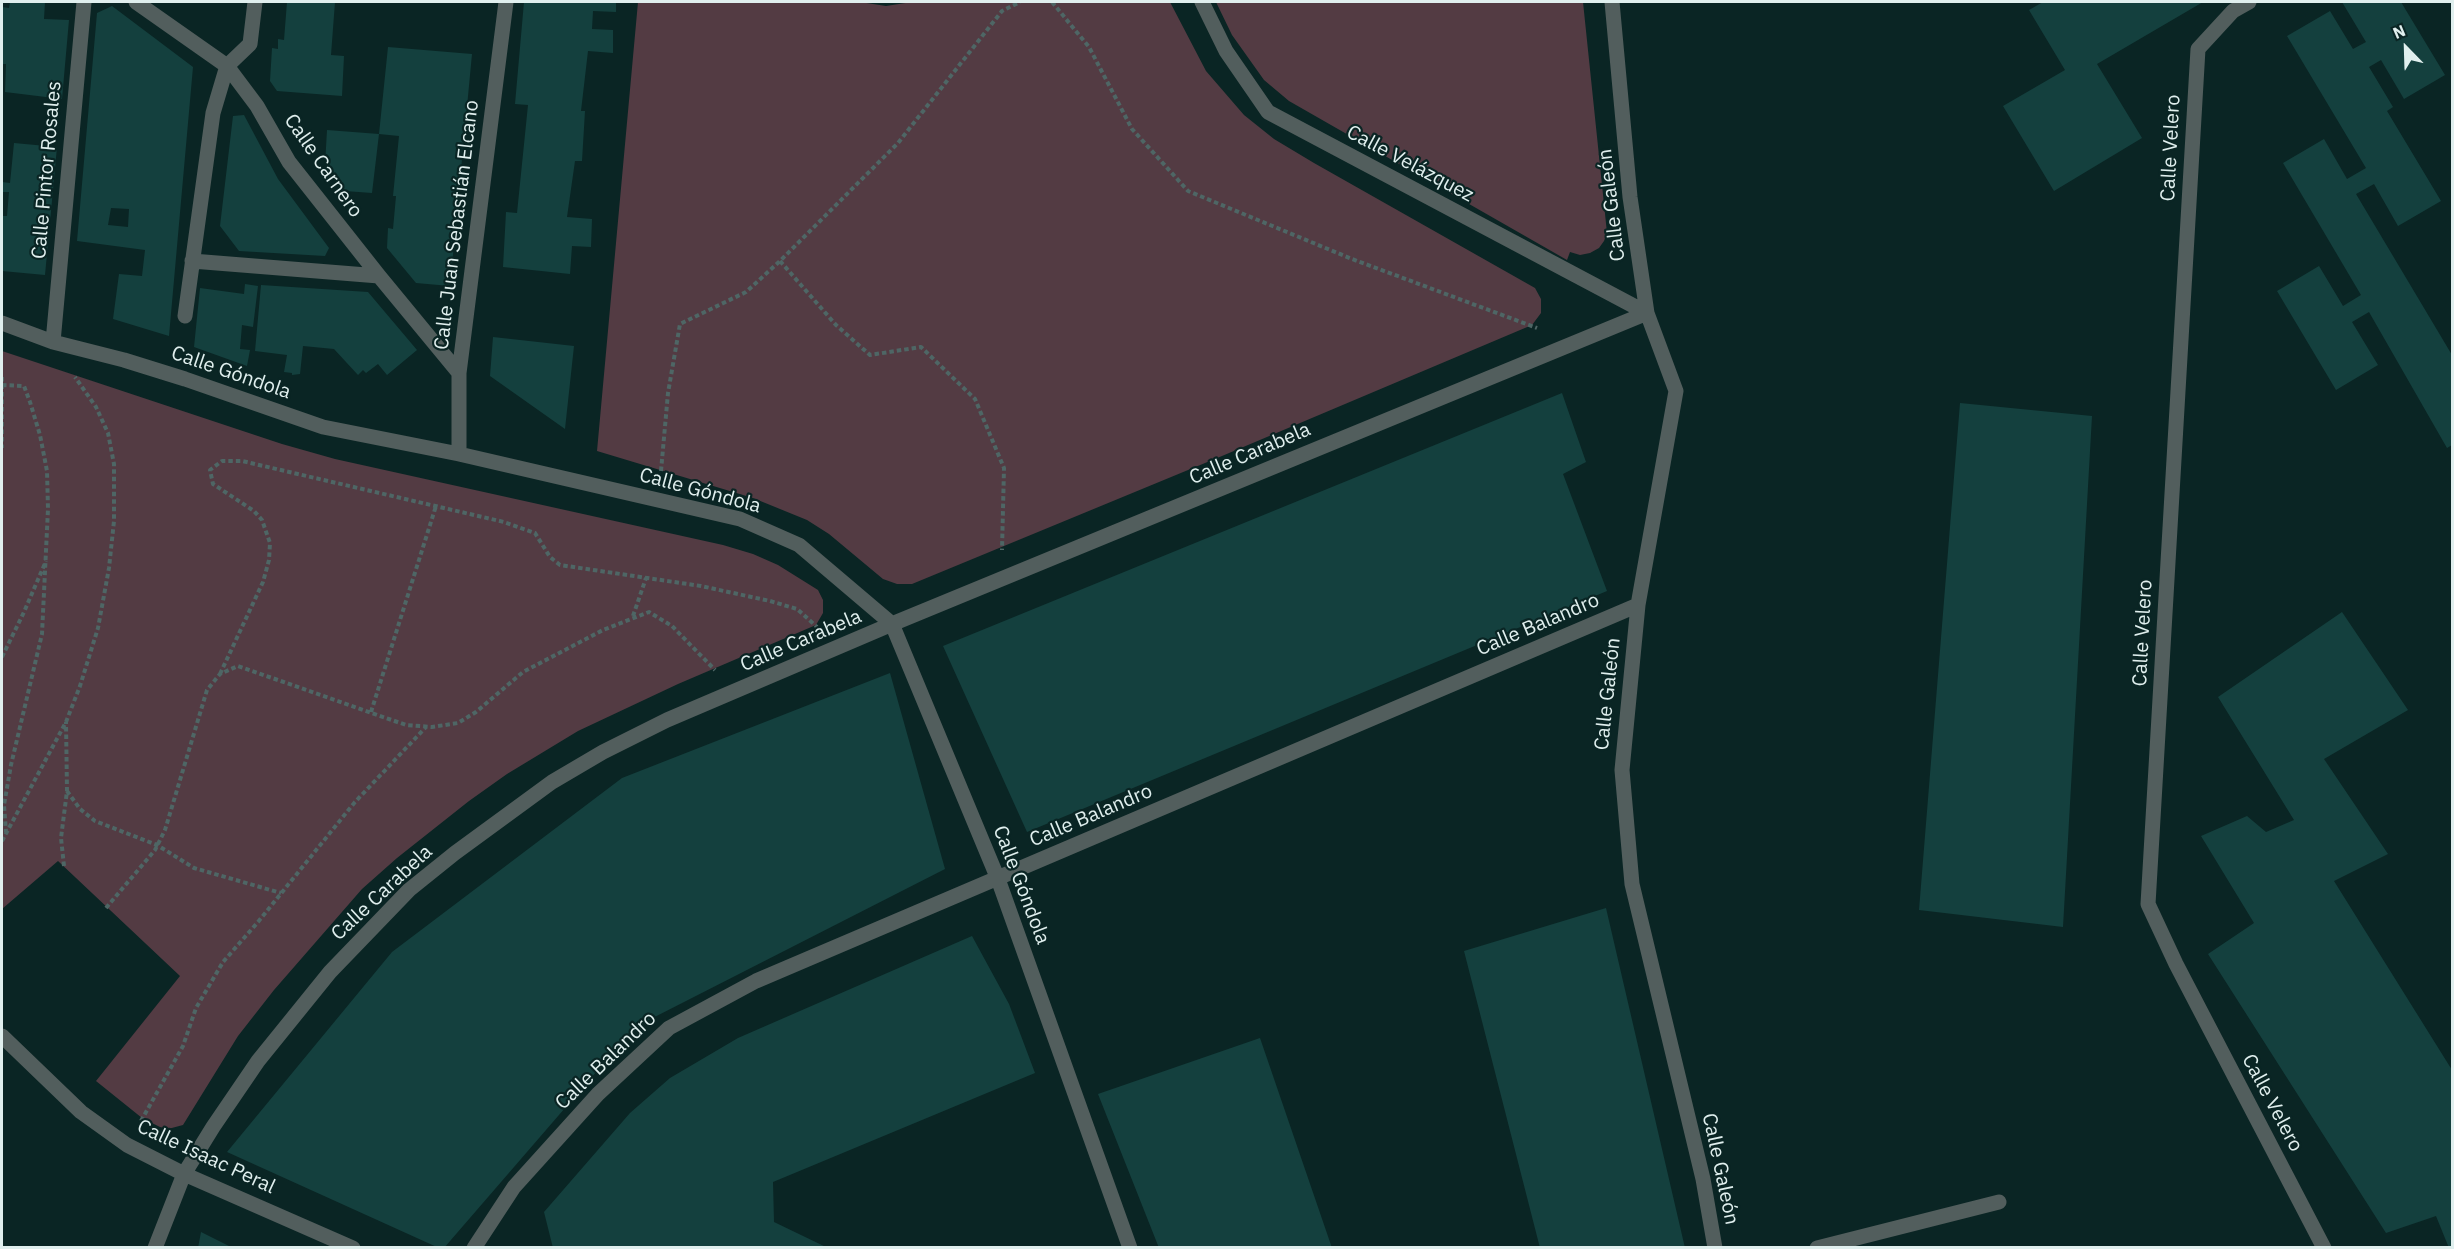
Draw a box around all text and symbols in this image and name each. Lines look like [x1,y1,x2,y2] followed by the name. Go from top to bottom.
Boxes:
[2376,18,2436,78] north arrow
[2390,20,2408,43] text: N
[27,80,67,260] street label: Calle Pintor Rosales
[2156,94,2186,202] street label: Calle Velero
[430,99,484,351] street label: Calle Juan Sebastián Elcano
[279,110,367,222] street label: Calle Carnero
[1342,120,1478,208] street label: Calle Velázquez
[1593,147,1631,263] street label: Calle Galeón
[168,341,294,405] street label: Calle Góndola
[1186,418,1314,490] street label: Calle Carabela
[637,463,763,519] street label: Calle Góndola
[2128,579,2158,687] street label: Calle Velero
[1473,588,1603,662] street label: Calle Balandro
[737,605,865,677] street label: Calle Carabela
[1590,636,1626,752] street label: Calle Galeón
[1026,779,1156,853] street label: Calle Balandro
[987,822,1055,948] street label: Calle Góndola
[327,840,437,946] street label: Calle Carabela
[551,1007,661,1115] street label: Calle Balandro
[2236,1050,2308,1156] street label: Calle Velero
[1697,1111,1743,1227] street label: Calle Galeón
[133,1115,279,1199] street label: Calle Isaac Peral

